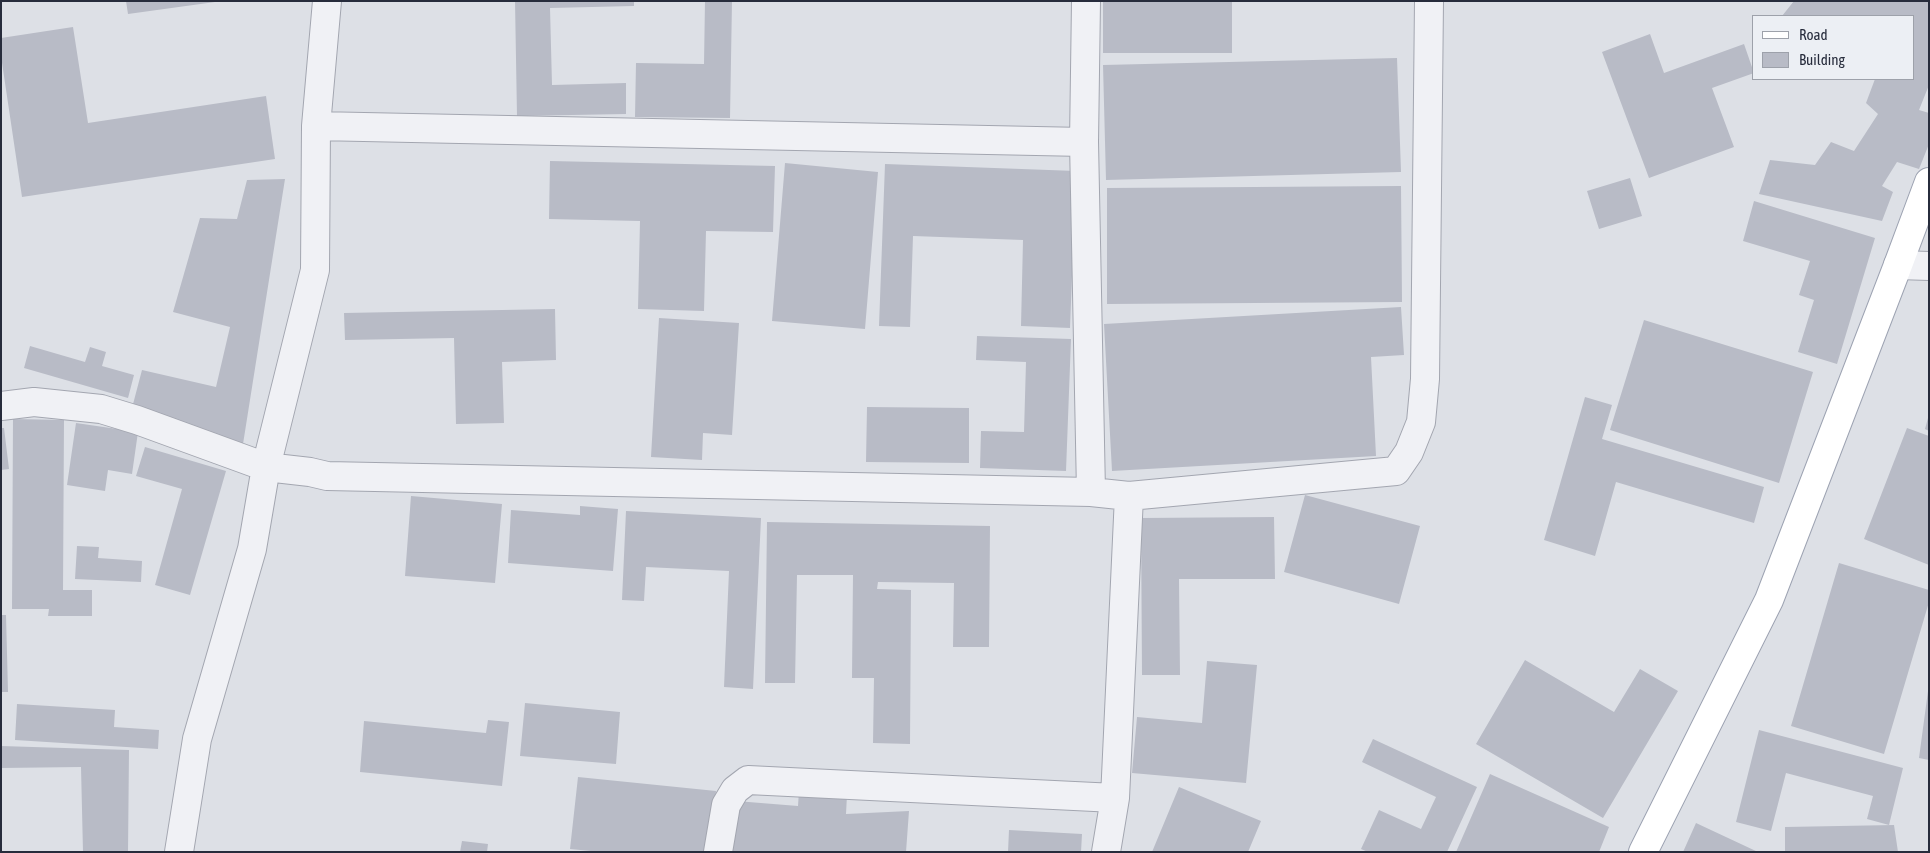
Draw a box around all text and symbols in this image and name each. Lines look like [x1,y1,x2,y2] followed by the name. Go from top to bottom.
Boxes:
[1752,15,1915,80] legend
[1799,26,1828,43] text: Road
[1799,51,1845,68] text: Building

